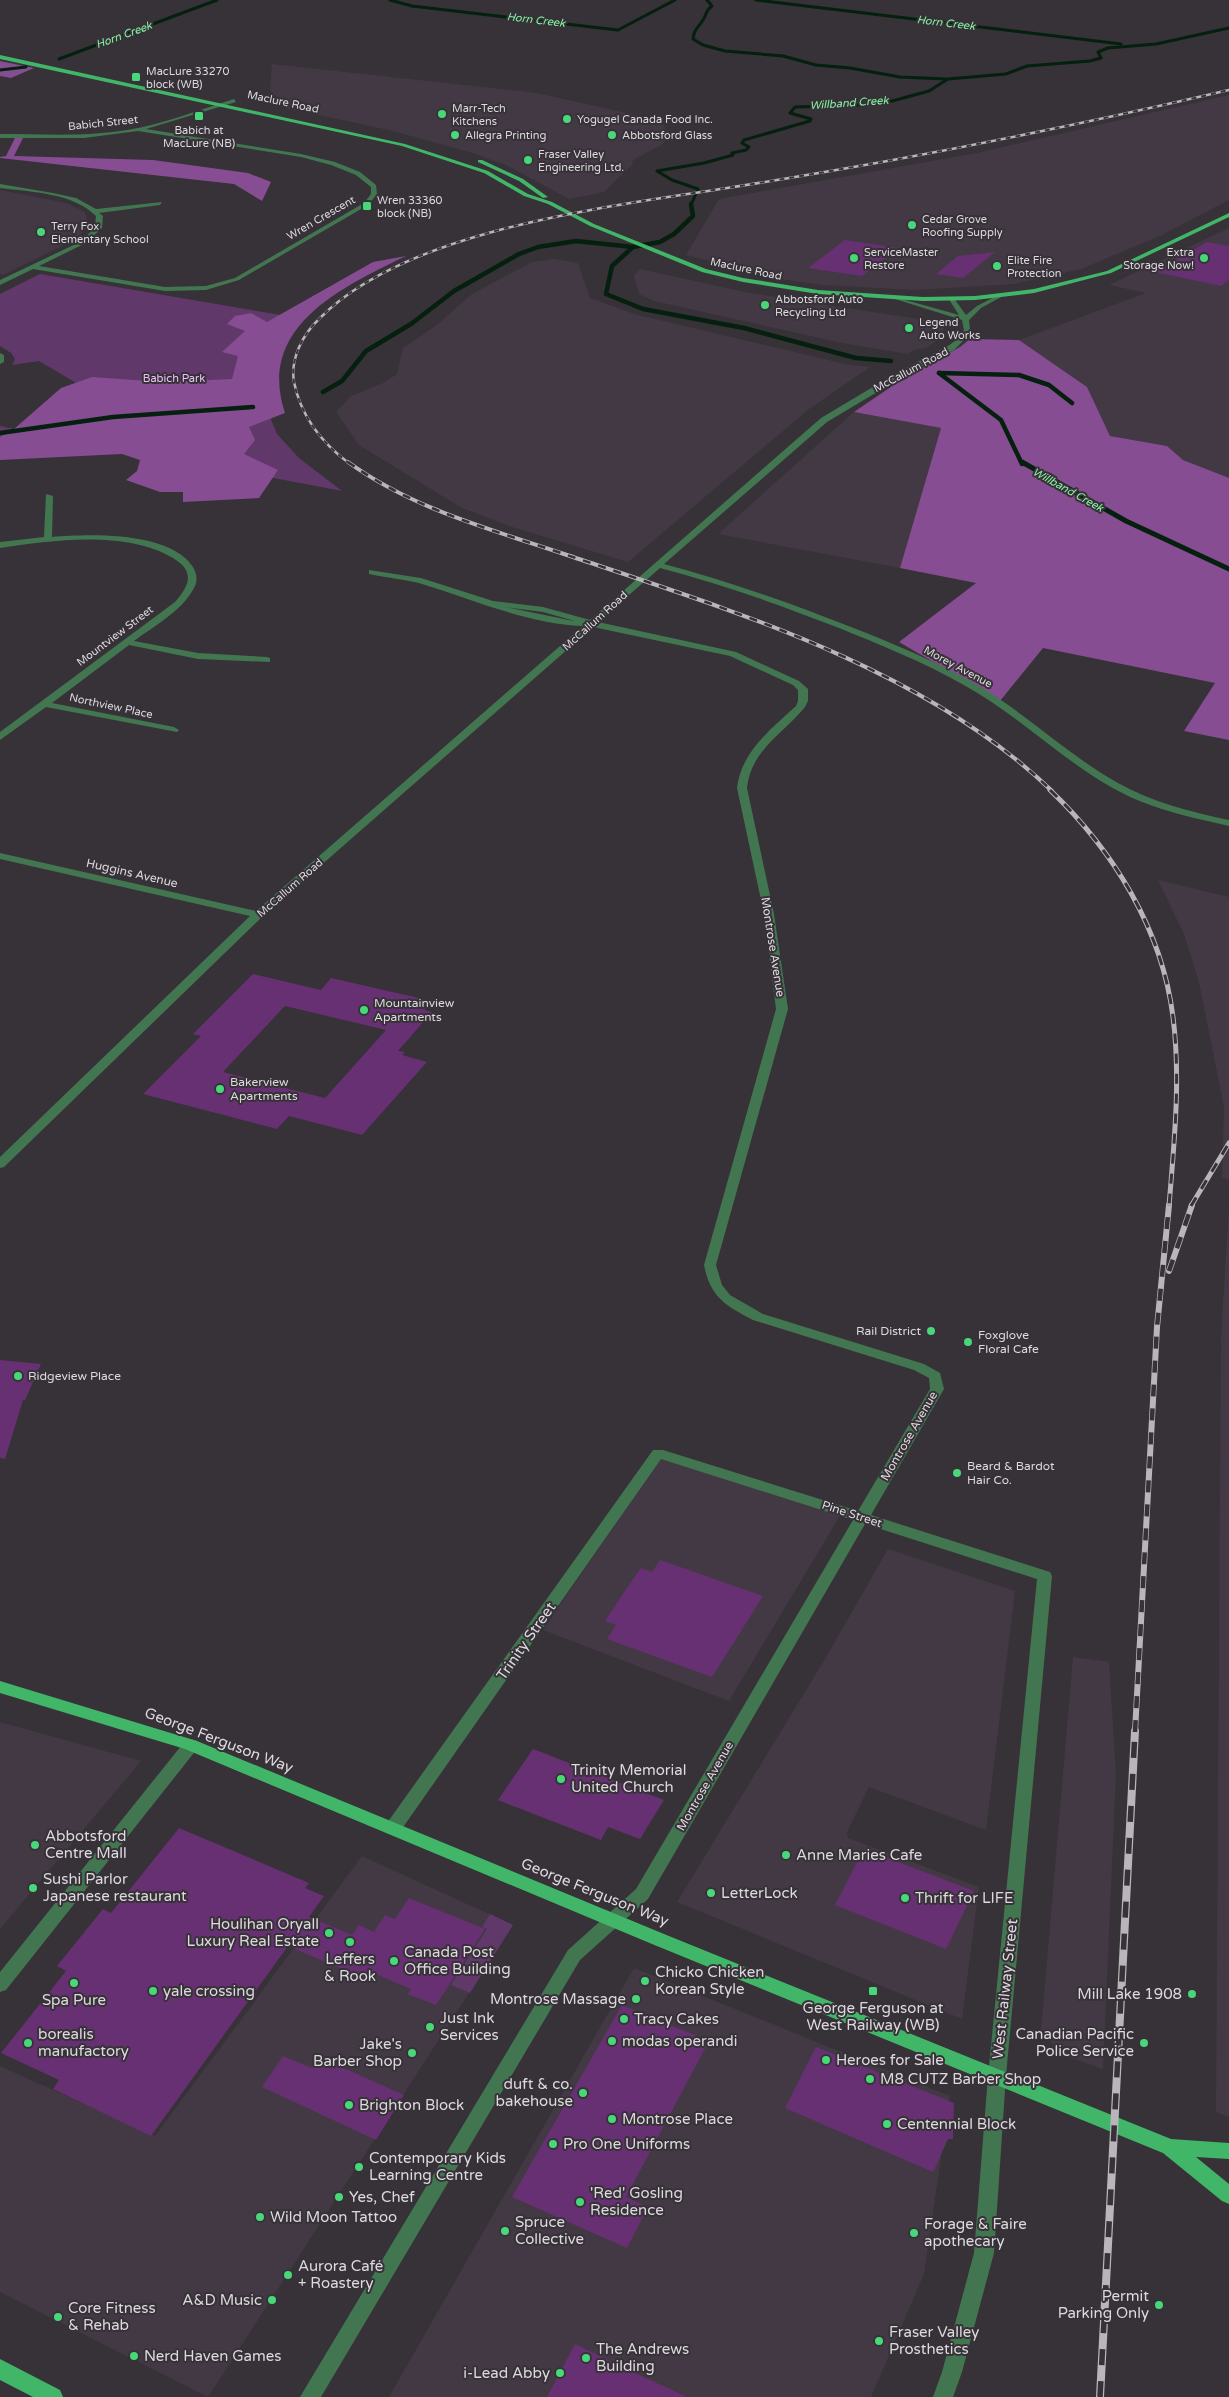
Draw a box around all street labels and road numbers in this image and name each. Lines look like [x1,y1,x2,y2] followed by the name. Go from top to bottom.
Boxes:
[246,88,320,116] street label: Maclure Road
[67,113,139,133] street label: Babich Street
[284,193,358,243] street label: Wren Crescent
[709,255,783,283] street label: Maclure Road
[871,345,951,395] street label: McCallum Road
[560,588,630,654] street label: McCallum Road
[74,603,156,669] street label: Mountview Street
[922,644,994,690] street label: Morey Avenue
[68,691,154,721] street label: Northview Place
[85,856,179,890] street label: Huggins Avenue
[254,856,326,920] street label: McCallum Road
[758,896,788,998] street label: Montrose Avenue
[878,1389,940,1483] street label: Montrose Avenue
[820,1498,884,1530] street label: Pine Street
[493,1598,560,1683] street label: Trinity Street
[142,1703,296,1777] street label: George Ferguson Way
[674,1739,736,1833] street label: Montrose Avenue
[518,1854,672,1930] street label: George Ferguson Way
[989,1918,1021,2060] street label: West Railway Street

